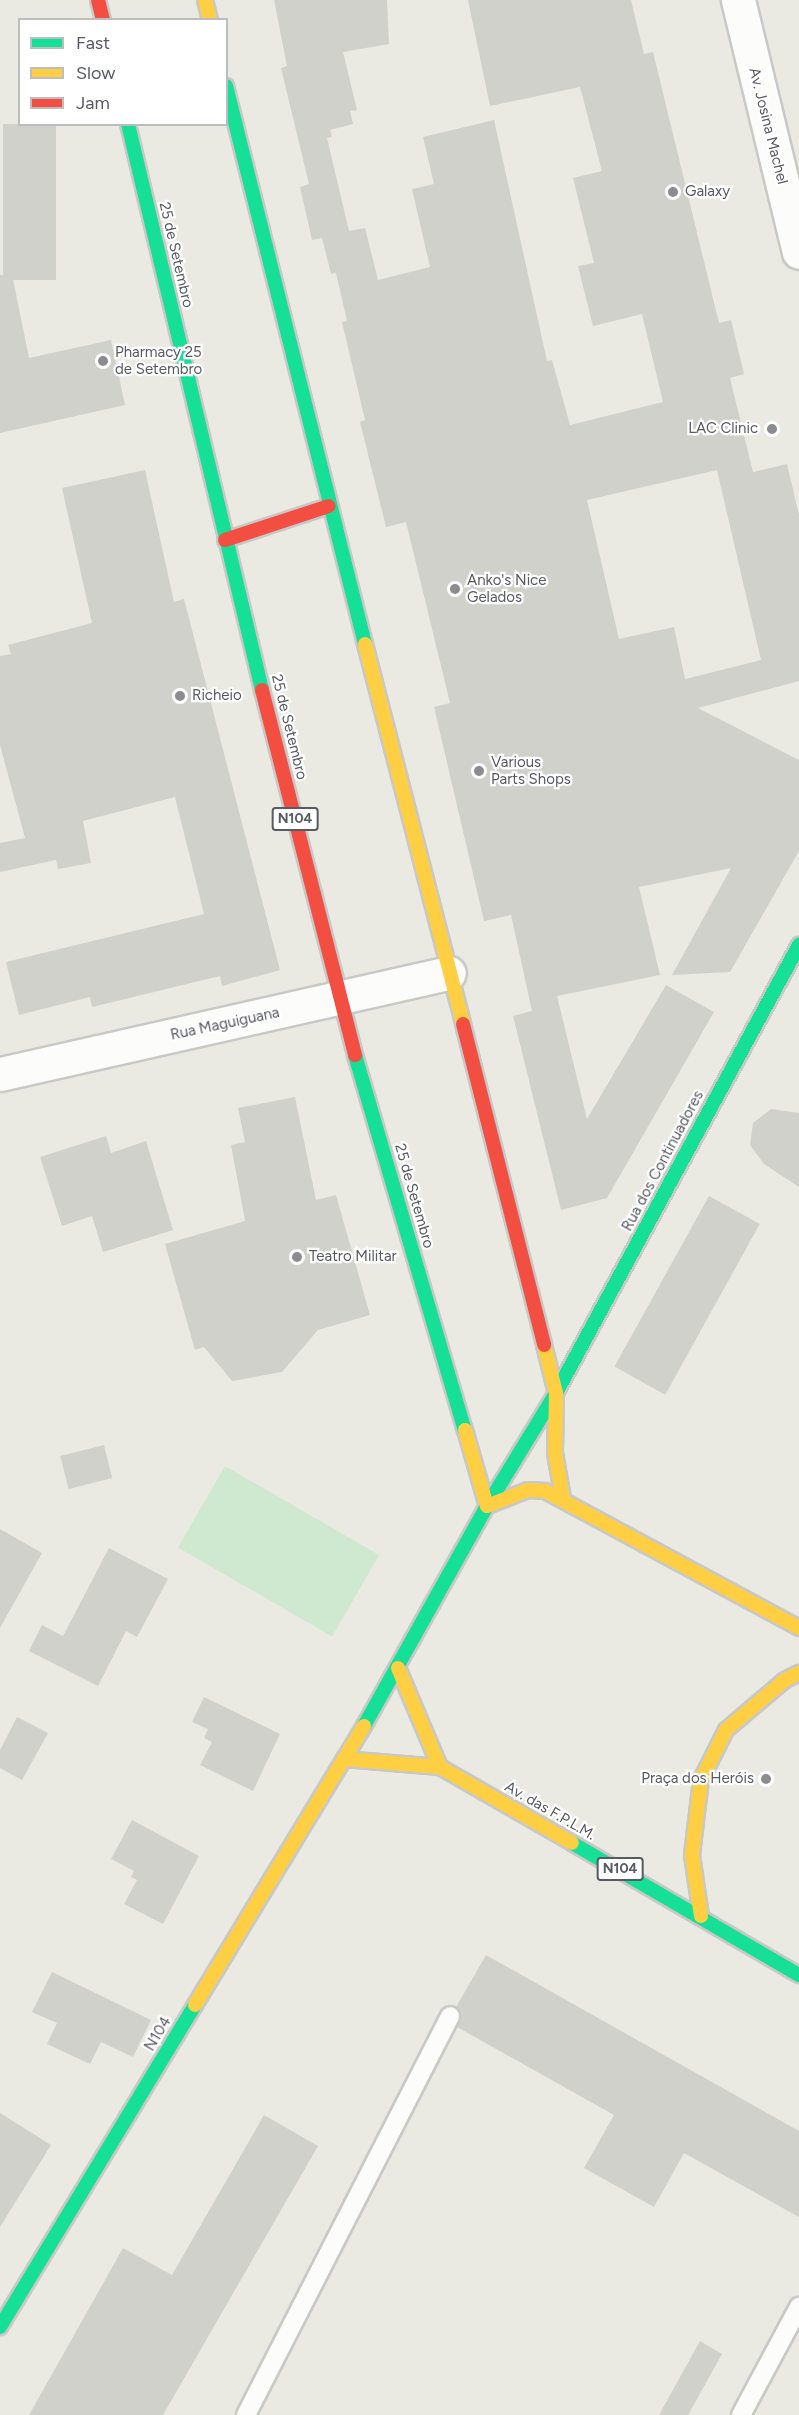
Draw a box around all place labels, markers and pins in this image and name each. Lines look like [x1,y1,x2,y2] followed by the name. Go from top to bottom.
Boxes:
[685,183,730,201] place label: Galaxy
[666,185,680,199] marker: Galaxy
[115,343,202,378] place label: Pharmacy 25 de Setembro
[96,354,110,368] marker: Pharmacy 25 de Setembro
[688,420,758,438] place label: LAC Clinic
[763,420,781,438] marker: LAC Clinic
[467,571,546,606] place label: Anko's Nice Gelados
[448,582,462,596] marker: Anko's Nice Gelados
[192,687,242,705] place label: Richeio
[173,689,187,703] marker: Richeio
[491,753,571,788] place label: Various Parts Shops
[472,764,486,778] marker: Various Parts Shops
[309,1248,397,1266] place label: Teatro Militar
[290,1250,304,1264] marker: Teatro Militar
[641,1770,754,1788] place label: Praça dos Heróis
[759,1772,773,1786] marker: Praça dos Heróis

